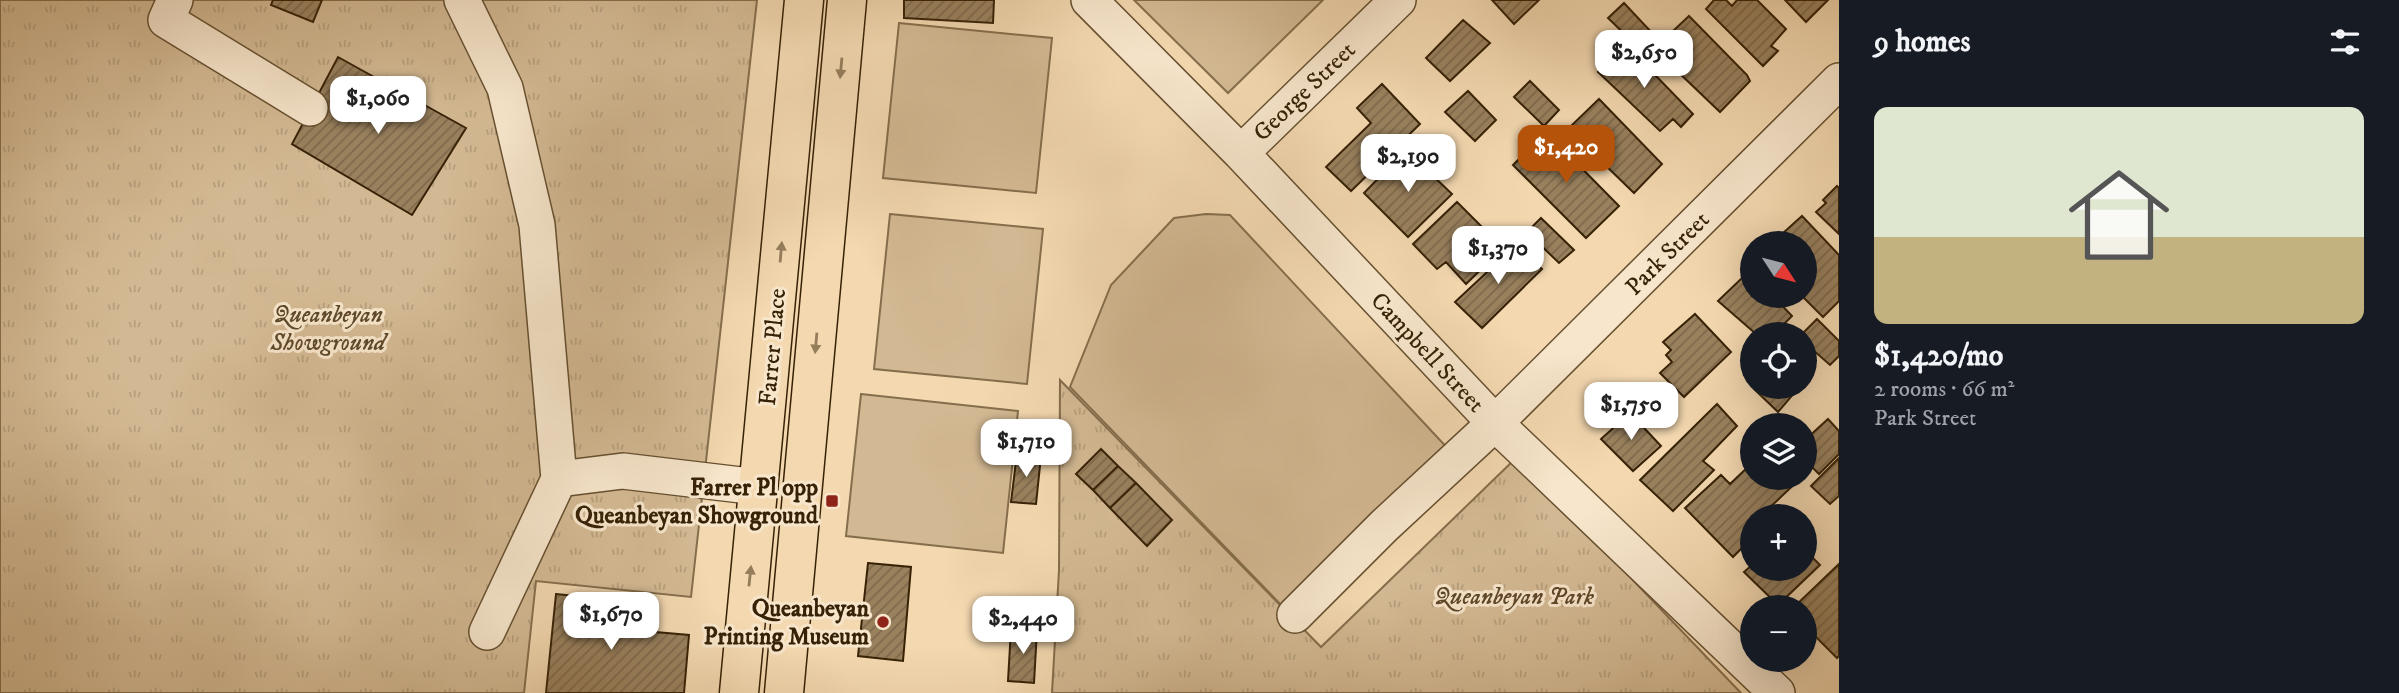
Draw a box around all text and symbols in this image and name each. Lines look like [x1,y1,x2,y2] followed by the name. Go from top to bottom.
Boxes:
[2326,23,2364,61] icon: filters
[1874,24,1971,61] text: 9 homes
[1587,31,1701,90] pin: $2,650
[1247,35,1362,148] street label: George Street
[1611,38,1677,67] text: $2,650
[835,57,846,79] one-way arrow
[321,76,435,136] pin: $1,060
[346,84,410,113] text: $1,060
[1509,125,1623,185] pin: $1,420
[1534,133,1598,162] text: $1,420
[1351,134,1465,194] pin: $2,190
[1377,142,1439,171] text: $2,190
[2056,152,2182,278] icon: home
[1619,205,1716,302] street label: Park Street
[1441,226,1555,286] pin: $1,370
[1740,231,1816,308] north arrow
[1740,231,1817,672] map controls
[1468,234,1528,263] text: $1,370
[775,241,786,263] one-way arrow
[1364,286,1491,419] street label: Campbell Street
[753,287,793,407] street label: Farrer Place
[270,300,389,358] park label: Queanbeyan Showground
[1740,322,1817,399] button: locate
[811,333,822,355] one-way arrow
[1874,338,2003,375] text: $1,420/mo
[1874,375,2014,404] text: 2 rooms · 66 m²
[1574,382,1688,442] pin: $1,750
[1600,390,1662,419] text: $1,750
[1874,404,1976,433] text: Park Street
[1740,413,1817,490] button: layers
[969,420,1083,479] pin: $1,710
[997,427,1055,456] text: $1,710
[575,473,819,531] place label: Farrer Pl opp Queanbeyan Showground
[824,493,840,509] marker: Farrer Pl opp Queanbeyan Showground
[1740,504,1817,581] button: +
[745,565,756,587] one-way arrow
[1434,582,1594,612] park label: Queanbeyan Park
[554,592,668,652] pin: $1,670
[704,594,869,652] place label: Queanbeyan Printing Museum
[1740,595,1817,672] button: −
[966,596,1080,656] pin: $2,440
[579,600,643,629] text: $1,670
[988,604,1058,633] text: $2,440
[875,614,891,630] marker: Queanbeyan Printing Museum

